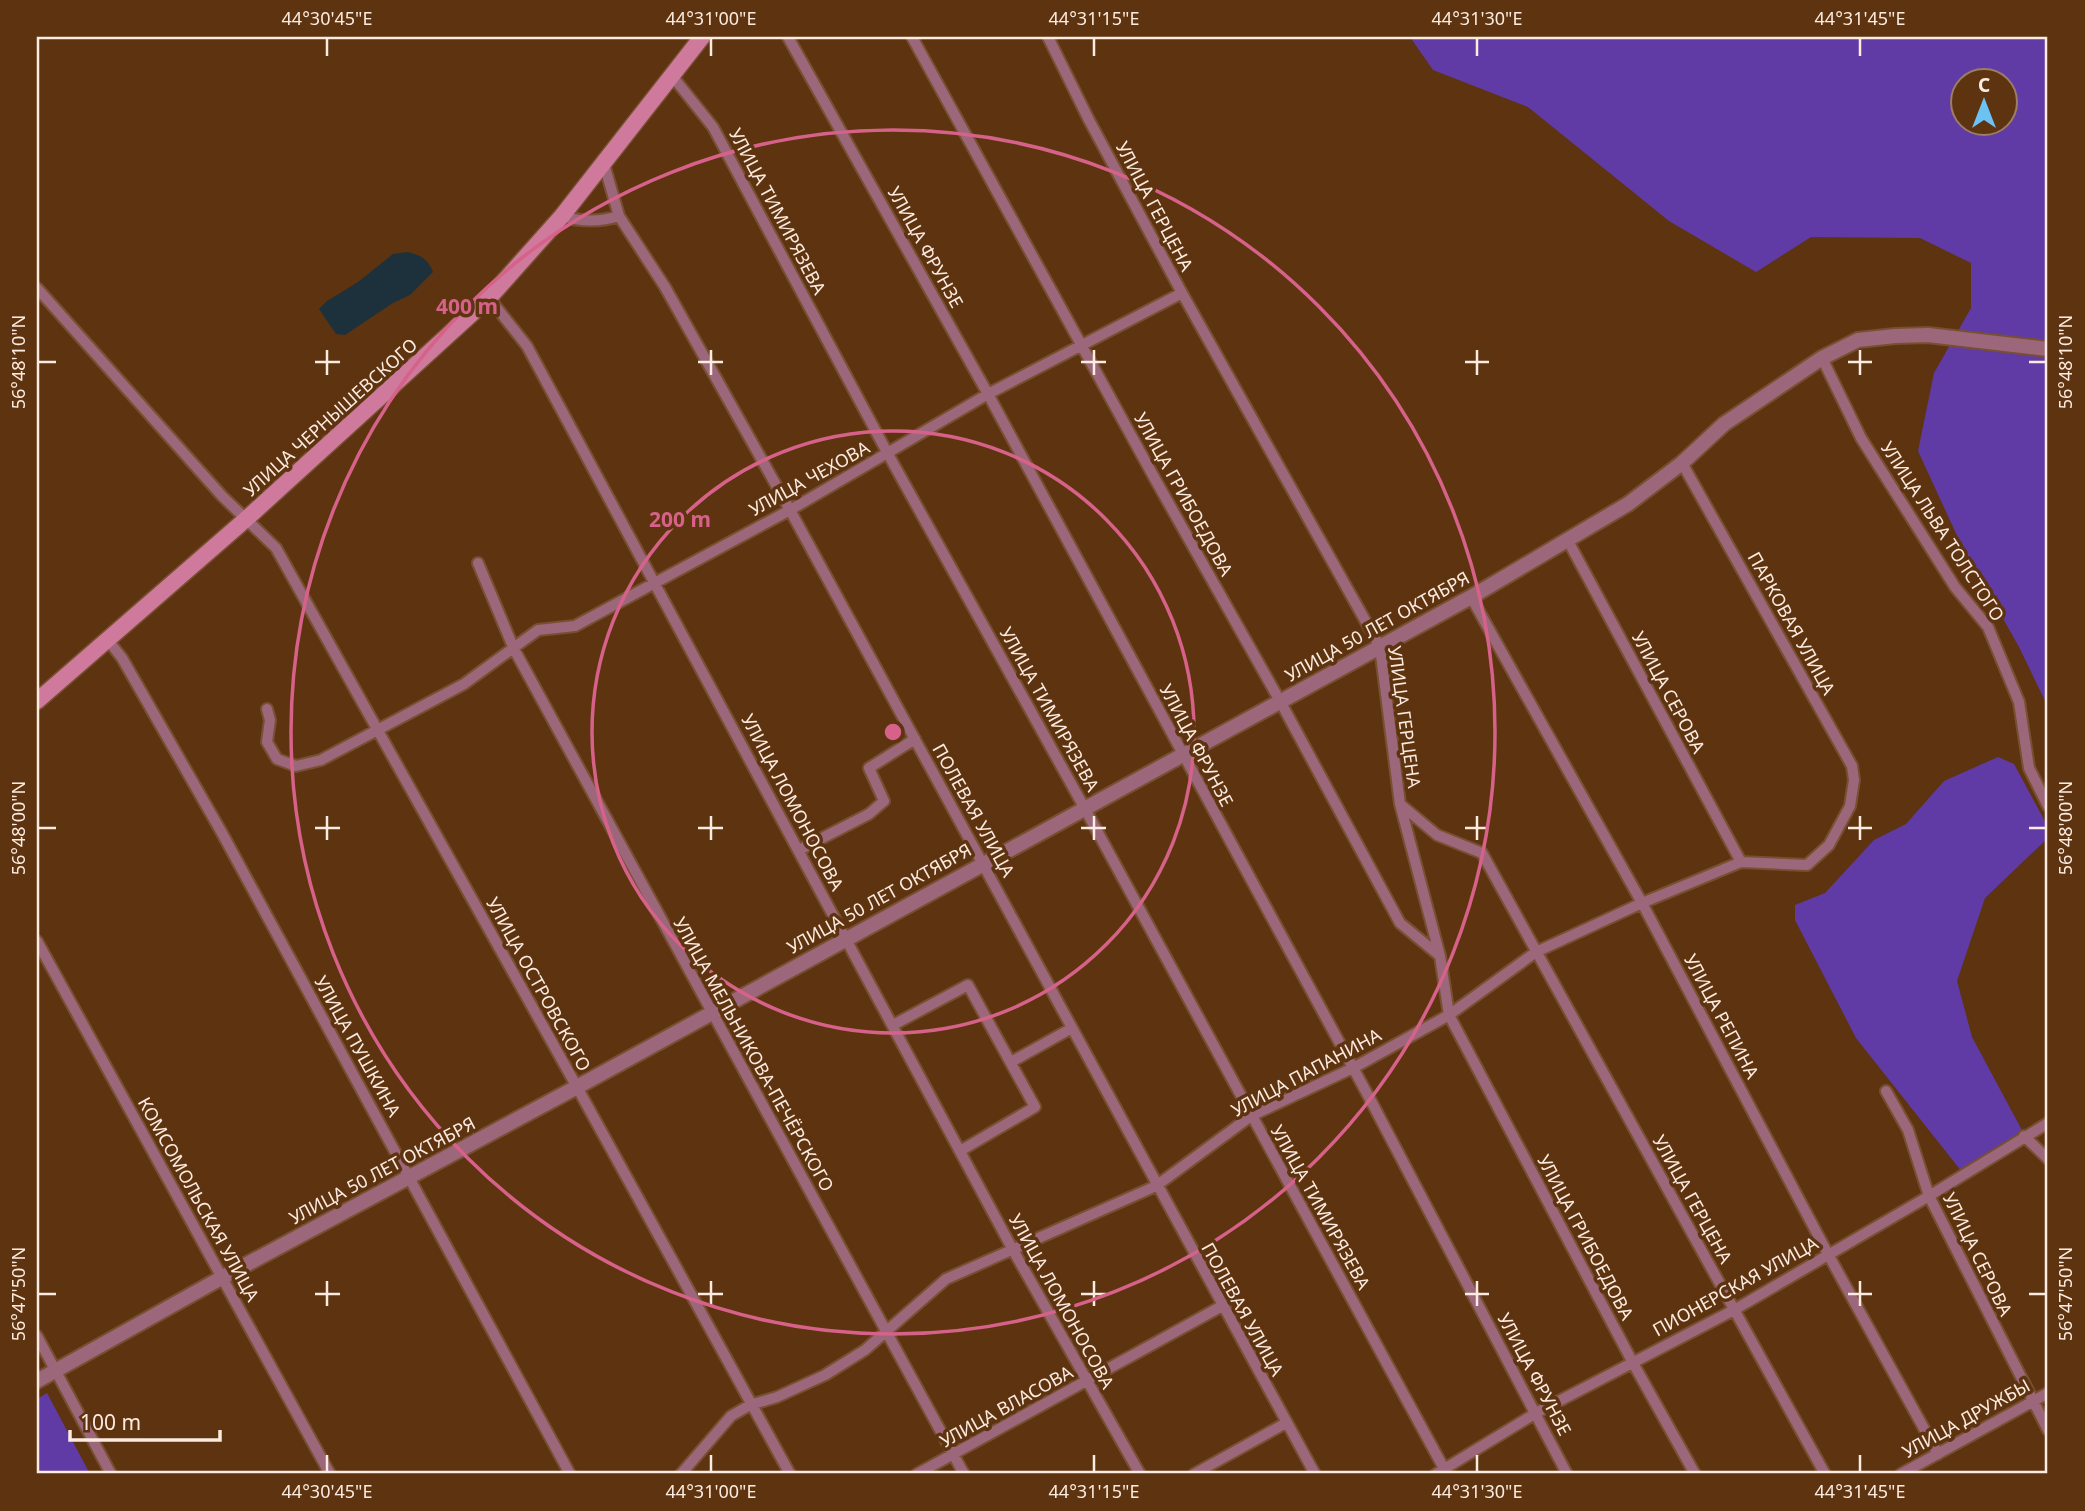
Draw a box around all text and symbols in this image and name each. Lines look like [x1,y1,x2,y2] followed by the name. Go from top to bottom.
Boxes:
[282,6,372,30] text: 44°30'45"E
[666,6,756,30] text: 44°31'00"E
[1049,6,1139,30] text: 44°31'15"E
[1432,6,1522,30] text: 44°31'30"E
[1815,6,1905,30] text: 44°31'45"E
[1948,66,2018,136] north arrow
[1978,72,1990,98] text: С
[724,124,832,299] street label: УЛИЦА ТИМИРЯЗЕВА
[1111,137,1199,275] street label: УЛИЦА ГЕРЦЕНА
[883,182,969,312] street label: УЛИЦА ФРУНЗЕ
[436,292,498,320] text: 400 m
[6,315,30,409] text: 56°48'10"N
[2053,315,2077,409] text: 56°48'10"N
[238,333,422,501] street label: УЛИЦА ЧЕРНЫШЕВСКОГО
[1129,408,1239,581] street label: УЛИЦА ГРИБОЕДОВА
[744,435,874,521] street label: УЛИЦА ЧЕХОВА
[1876,437,2010,625] street label: УЛИЦА ЛЬВА ТОЛСТОГО
[649,505,711,533] text: 200 m
[1743,547,1842,699] street label: ПАРКОВАЯ УЛИЦА
[1280,565,1474,687] street label: УЛИЦА 50 ЛЕТ ОКТЯБРЯ
[995,622,1105,796] street label: УЛИЦА ТИМИРЯЗЕВА
[1627,627,1711,757] street label: УЛИЦА СЕРОВА
[1383,644,1427,790] street label: УЛИЦА ГЕРЦЕНА
[1155,680,1239,810] street label: УЛИЦА ФРУНЗЕ
[736,710,850,895] street label: УЛИЦА ЛОМОНОСОВА
[881,720,905,744] centre of rings
[927,739,1021,881] street label: ПОЛЕВАЯ УЛИЦА
[6,781,30,875] text: 56°48'00"N
[2053,781,2077,875] text: 56°48'00"N
[782,837,976,959] street label: УЛИЦА 50 ЛЕТ ОКТЯБРЯ
[481,893,597,1075] street label: УЛИЦА ОСТРОВСКОГО
[668,912,840,1196] street label: УЛИЦА МЕЛЬНИКОВА-ПЕЧЁРСКОГО
[1679,950,1765,1083] street label: УЛИЦА РЕПИНА
[309,971,407,1121] street label: УЛИЦА ПУШКИНА
[1227,1022,1386,1122] street label: УЛИЦА ПАПАНИНА
[133,1093,265,1306] street label: КОМСОМОЛЬСКАЯ УЛИЦА
[285,1111,479,1229] street label: УЛИЦА 50 ЛЕТ ОКТЯБРЯ
[1266,1120,1376,1294] street label: УЛИЦА ТИМИРЯЗЕВА
[1648,1130,1738,1268] street label: УЛИЦА ГЕРЦЕНА
[1532,1150,1640,1324] street label: УЛИЦА ГРИБОЕДОВА
[1938,1188,2018,1320] street label: УЛИЦА СЕРОВА
[1004,1209,1120,1393] street label: УЛИЦА ЛОМОНОСОВА
[1648,1230,1822,1341] street label: ПИОНЕРСКАЯ УЛИЦА
[1196,1238,1290,1380] street label: ПОЛЕВАЯ УЛИЦА
[6,1247,30,1341] text: 56°47'50"N
[2053,1247,2077,1341] text: 56°47'50"N
[1493,1309,1577,1439] street label: УЛИЦА ФРУНЗЕ
[935,1359,1077,1453] street label: УЛИЦА ВЛАСОВА
[1898,1373,2034,1463] street label: УЛИЦА ДРУЖБЫ
[70,1399,220,1443] scale bar
[80,1408,141,1436] text: 100 m
[282,1479,372,1503] text: 44°30'45"E
[666,1479,756,1503] text: 44°31'00"E
[1049,1479,1139,1503] text: 44°31'15"E
[1432,1479,1522,1503] text: 44°31'30"E
[1815,1479,1905,1503] text: 44°31'45"E

